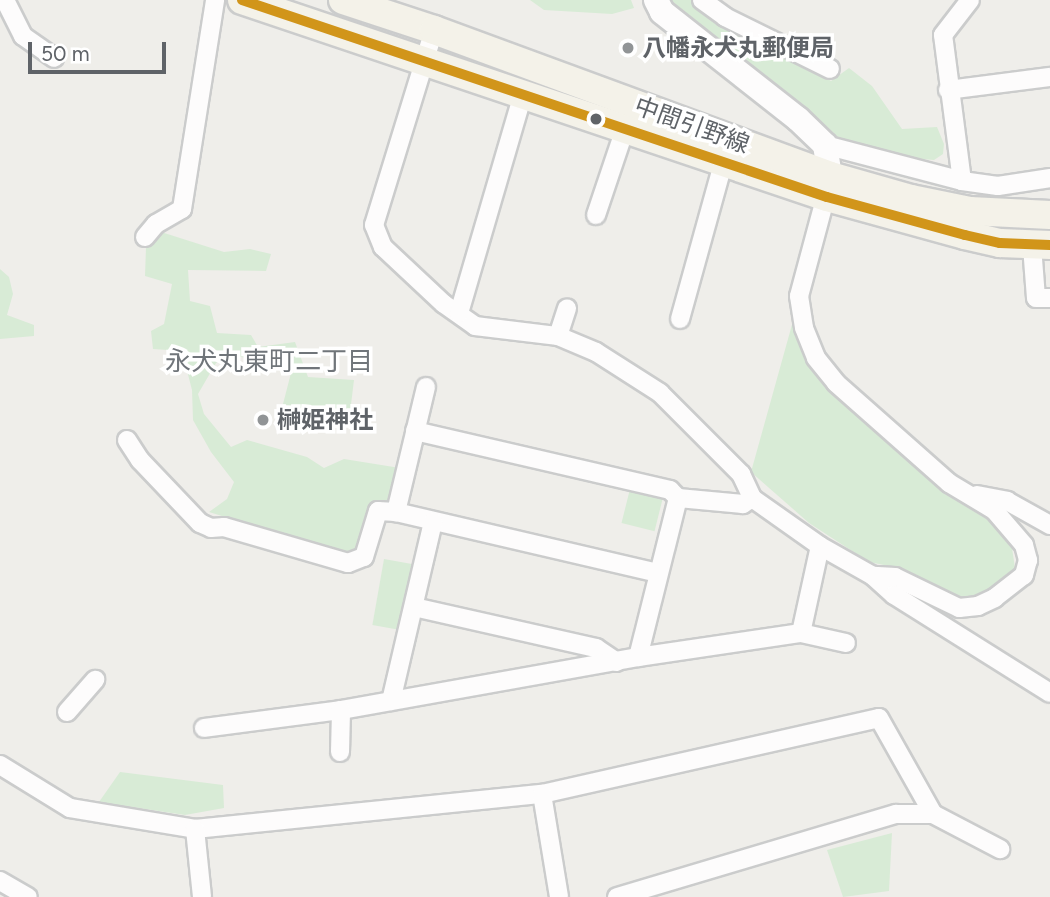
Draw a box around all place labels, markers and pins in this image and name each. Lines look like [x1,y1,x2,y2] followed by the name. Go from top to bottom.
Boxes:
[642,34,834,62] place label: 八幡永犬丸郵便局
[620,40,636,56] marker: 八幡永犬丸郵便局
[589,112,603,126] unlabelled marker
[277,406,373,434] place label: 榊姫神社
[255,412,271,428] marker: 榊姫神社

